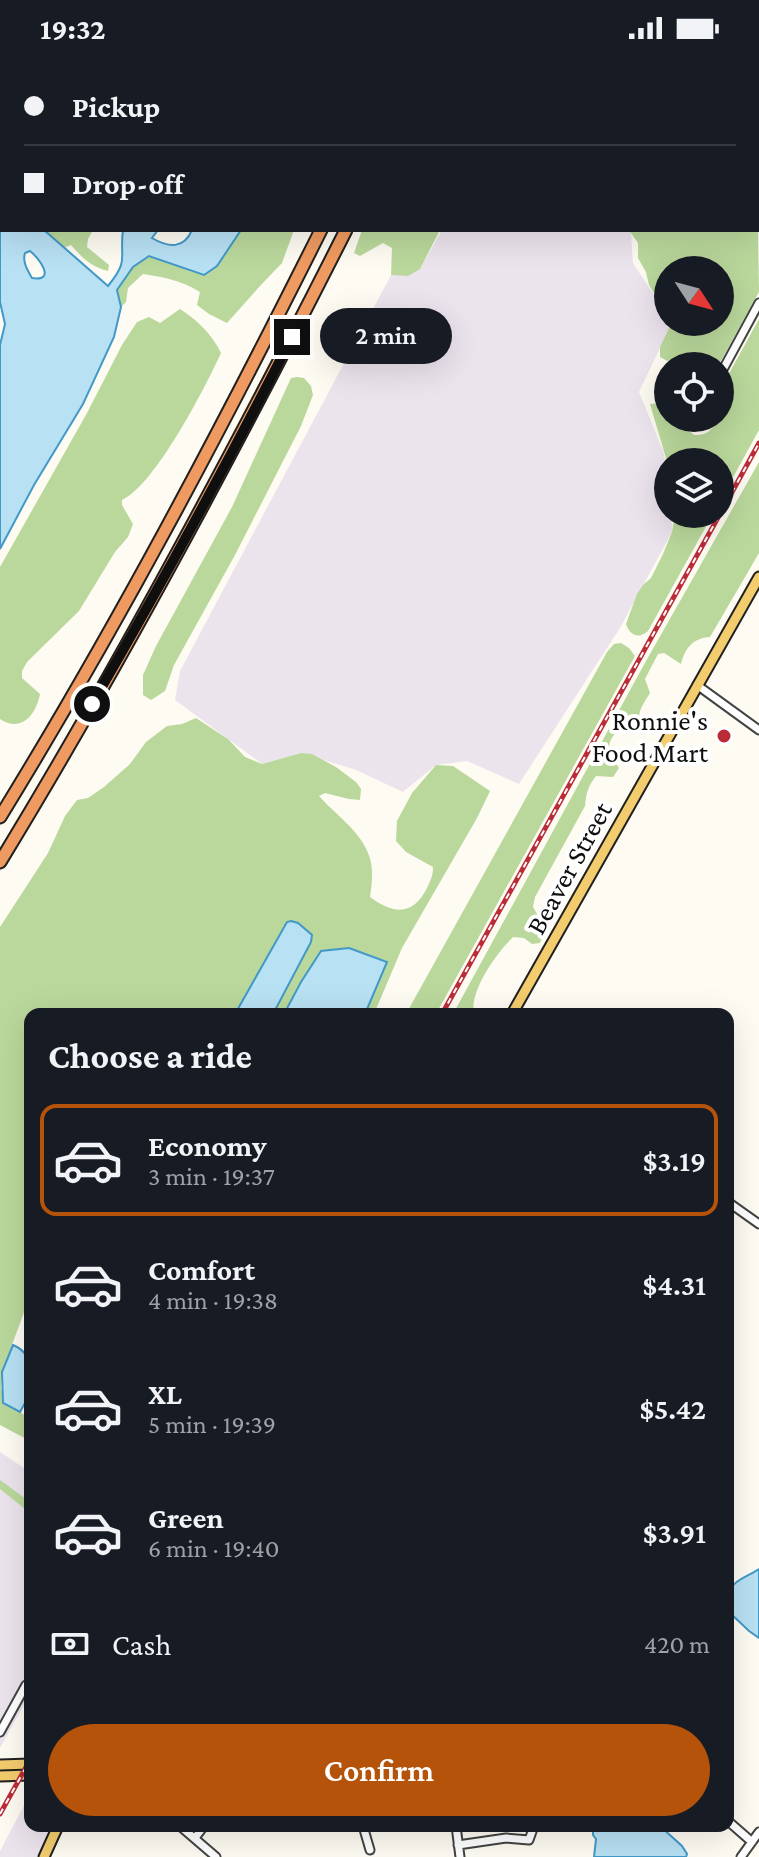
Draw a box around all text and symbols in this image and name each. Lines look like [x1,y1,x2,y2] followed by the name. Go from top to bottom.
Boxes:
[40,12,106,45] text: 19:32
[72,90,160,123] text: Pickup
[72,167,183,200] text: Drop-off
[654,256,734,336] north arrow
[654,256,734,528] map controls
[320,309,452,365] callout: 2 min
[274,319,310,355] route end
[355,321,417,350] text: 2 min
[654,352,734,432] button: locate
[654,448,734,528] button: layers
[74,686,110,722] route start
[592,705,709,768] place label: Ronnie's Food Mart
[715,727,733,745] marker: Ronnie's Food Mart
[520,796,618,939] street label: Beaver Street
[48,1036,252,1076] text: Choose a ride
[52,1124,124,1196] icon: car
[148,1129,267,1162] text: Economy
[643,1144,706,1177] text: $3.19
[148,1162,275,1191] text: 3 min · 19:37
[52,1248,124,1320] icon: car
[148,1253,255,1286] text: Comfort
[643,1268,706,1301] text: $4.31
[148,1286,278,1315] text: 4 min · 19:38
[52,1372,124,1444] icon: car
[148,1377,182,1410] text: XL
[639,1392,706,1425] text: $5.42
[148,1410,276,1439] text: 5 min · 19:39
[52,1496,124,1568] icon: car
[148,1501,224,1534] text: Green
[643,1516,706,1549] text: $3.91
[148,1534,280,1563] text: 6 min · 19:40
[48,1622,92,1666] icon: cash
[112,1628,171,1661] text: Cash
[644,1630,710,1659] text: 420 m
[48,1724,710,1816] button: Confirm

